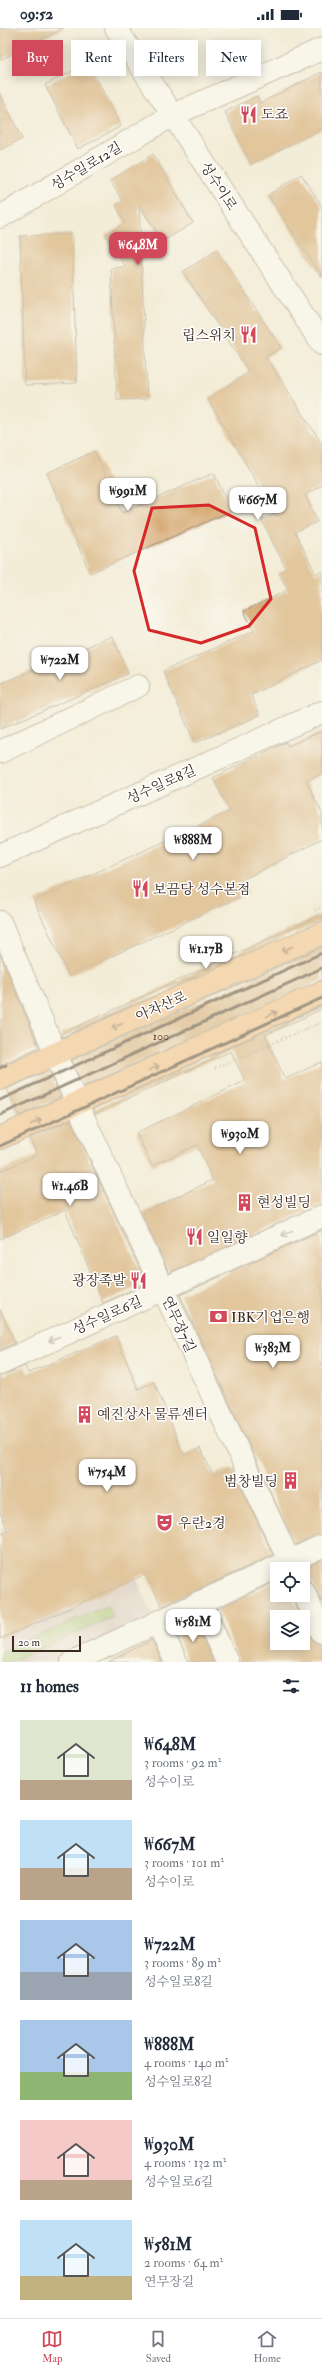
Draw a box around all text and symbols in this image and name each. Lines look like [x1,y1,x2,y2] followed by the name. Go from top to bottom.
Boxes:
[20,5,53,24] text: 09:52
[12,40,63,76] chip: Buy
[71,40,126,76] chip: Rent
[134,40,198,76] chip: Filters
[206,40,261,76] chip: New
[238,104,258,124] restaurant icon: 도죠
[261,106,289,123] place label: 도죠
[48,139,125,194] street label: 성수일로12길
[197,159,241,214] street label: 성수이로
[110,232,166,266] pin: ₩648M
[118,237,158,253] text: ₩648M
[239,325,259,345] restaurant icon: 립스위치
[182,327,236,344] place label: 립스위치
[100,478,156,512] pin: ₩991M
[109,483,147,499] text: ₩991M
[230,487,286,521] pin: ₩667M
[238,492,278,508] text: ₩667M
[32,647,88,681] pin: ₩722M
[40,652,80,668] text: ₩722M
[124,762,199,807] street label: 성수일로8길
[165,827,221,861] pin: ₩888M
[174,832,212,848] text: ₩888M
[130,879,150,899] restaurant icon: 보끔당 성수본점
[153,881,251,898] place label: 보끔당 성수본점
[173,936,239,970] pin: ₩1.17B
[189,941,223,957] text: ₩1.17B
[281,946,293,953] one-way arrow
[133,987,190,1025] street label: 아차산로
[266,1010,278,1017] one-way arrow
[112,1023,124,1030] one-way arrow
[153,1029,169,1044] house number: 100
[148,1064,160,1072] one-way arrow
[29,1118,41,1125] one-way arrow
[212,1121,268,1155] pin: ₩930M
[221,1126,259,1142] text: ₩930M
[37,1173,103,1207] pin: ₩1.46B
[51,1178,89,1194] text: ₩1.46B
[234,1192,254,1212] building icon: 현성빌딩
[257,1194,311,1211] place label: 현성빌딩
[184,1227,204,1247] restaurant icon: 일일향
[207,1229,248,1246] place label: 일일향
[281,1229,293,1237] one-way arrow
[129,1270,149,1290] restaurant icon: 광장족발
[72,1272,126,1289] place label: 광장족발
[70,1293,145,1338] street label: 성수일로6길
[158,1293,199,1355] street label: 연무장7길
[208,1307,228,1327] bank icon: IBK기업은행
[231,1309,310,1326] place label: IBK기업은행
[245,1335,301,1369] pin: ₩383M
[48,1336,60,1343] one-way arrow
[255,1340,291,1356] text: ₩383M
[74,1404,94,1424] building icon: 예진상사 물류센터
[97,1406,208,1423] place label: 예진상사 물류센터
[79,1459,135,1493] pin: ₩754M
[88,1464,126,1480] text: ₩754M
[281,1471,301,1491] building icon: 범창빌딩
[224,1473,278,1490] place label: 범창빌딩
[155,1513,175,1533] theatre icon: 우란2경
[178,1515,226,1532] place label: 우란2경
[270,1562,310,1650] map controls
[270,1562,310,1602] button: locate
[165,1609,221,1643] pin: ₩581M
[270,1610,310,1650] button: layers
[175,1614,211,1630] text: ₩581M
[12,1634,81,1653] scale bar
[18,1636,40,1649] text: 20 m
[280,1675,302,1697] icon: filters
[20,1676,79,1697] text: 11 homes
[144,1734,196,1755] text: ₩648M
[52,1736,100,1784] icon: home
[144,1755,221,1771] text: 3 rooms · 92 m²
[144,1774,194,1790] text: 성수이로
[144,1834,195,1855] text: ₩667M
[52,1836,100,1884] icon: home
[144,1855,224,1871] text: 3 rooms · 101 m²
[144,1874,194,1890] text: 성수이로
[144,1934,196,1955] text: ₩722M
[52,1936,100,1984] icon: home
[144,1955,221,1971] text: 3 rooms · 89 m²
[144,1974,213,1990] text: 성수일로8길
[144,2034,194,2055] text: ₩888M
[52,2036,100,2084] icon: home
[144,2055,228,2071] text: 4 rooms · 140 m²
[144,2074,213,2090] text: 성수일로8길
[144,2134,194,2155] text: ₩930M
[52,2136,100,2184] icon: home
[144,2155,226,2171] text: 4 rooms · 132 m²
[144,2174,213,2190] text: 성수일로6길
[144,2234,192,2255] text: ₩581M
[52,2236,100,2284] icon: home
[144,2255,223,2271] text: 2 rooms · 64 m²
[144,2274,194,2290] text: 연무장길
[41,2328,63,2365] tab: Map
[146,2328,171,2365] tab: Saved
[253,2328,281,2365] tab: Home

